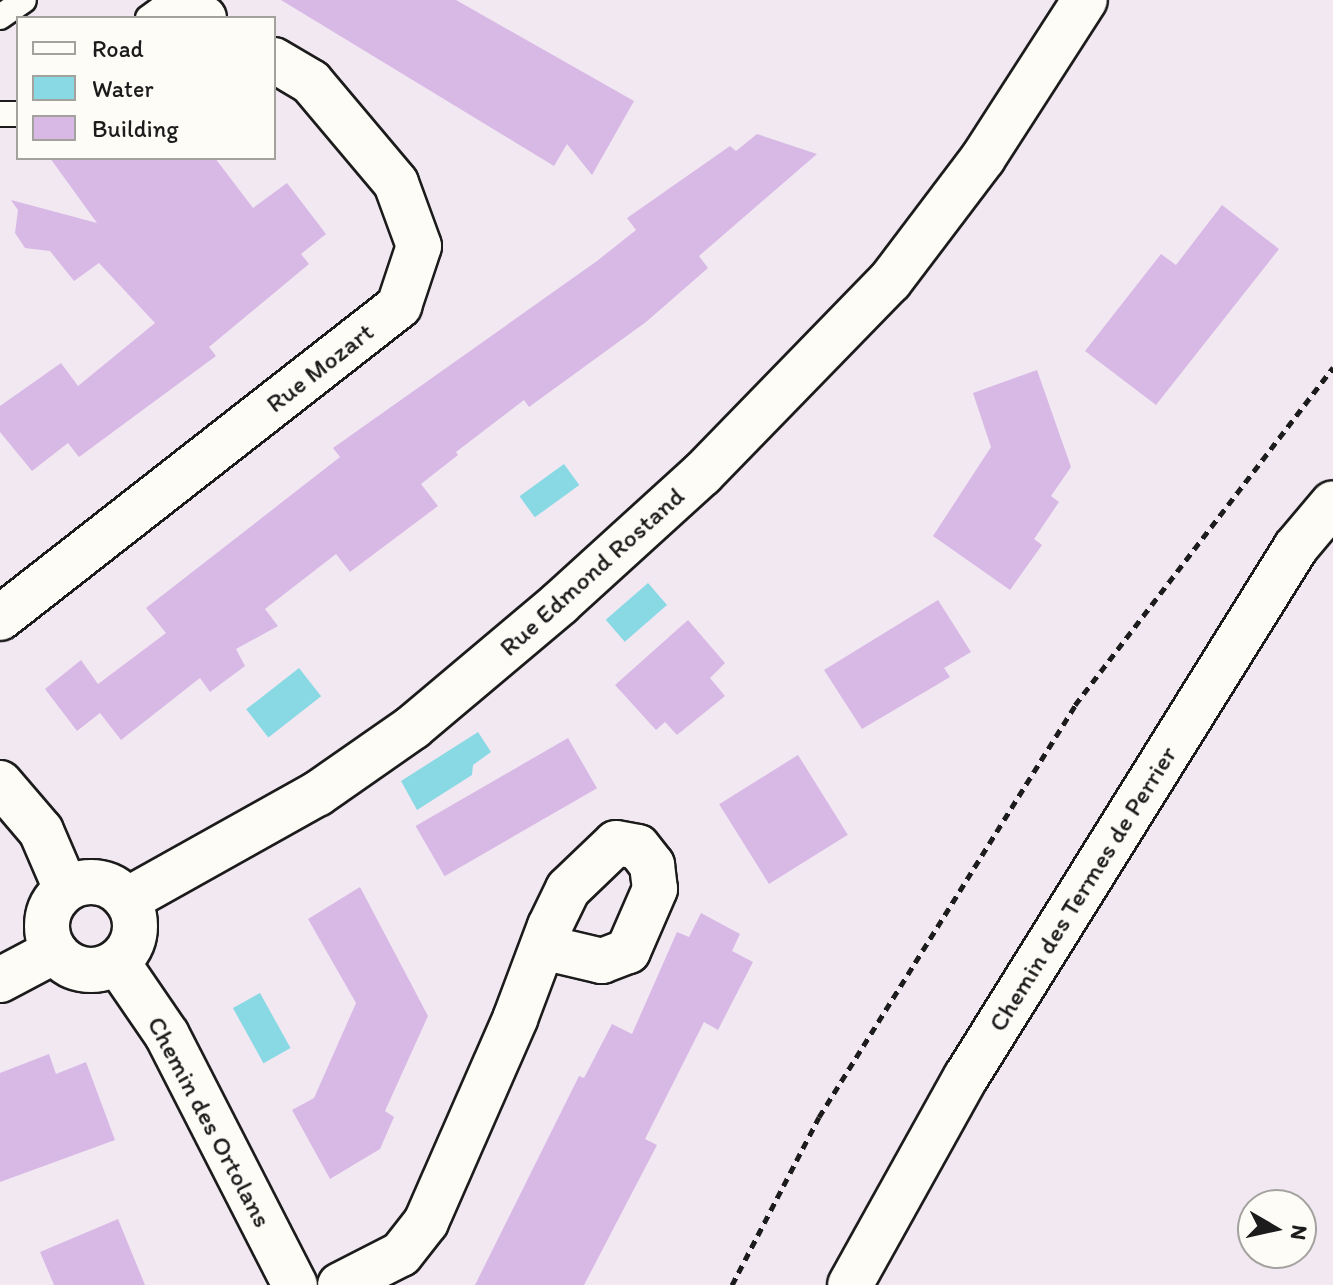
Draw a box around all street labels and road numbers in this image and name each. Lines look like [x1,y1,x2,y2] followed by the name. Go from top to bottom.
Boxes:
[261,317,379,419] street label: Rue Mozart
[493,481,691,663] street label: Rue Edmond Rostand
[982,741,1184,1037] street label: Chemin des Termes de Perrier
[140,1011,278,1233] street label: Chemin des Ortolans

